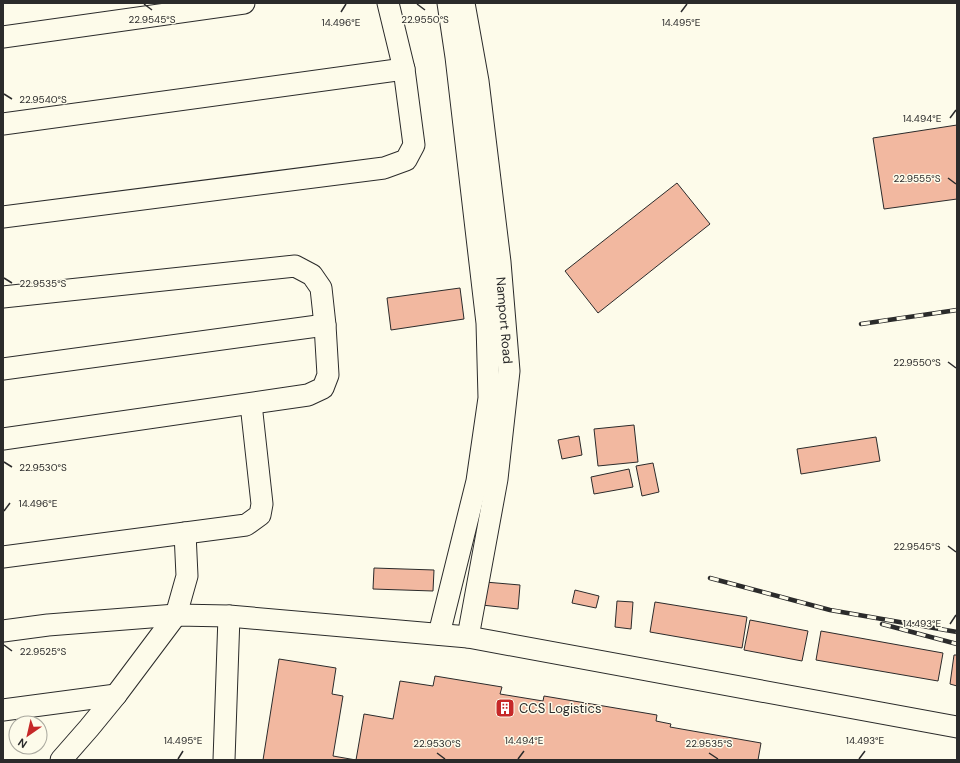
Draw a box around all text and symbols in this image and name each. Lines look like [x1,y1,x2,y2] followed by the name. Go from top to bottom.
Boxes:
[129,13,176,26] text: 22.9545°S
[401,13,449,26] text: 22.9550°S
[322,16,361,29] text: 14.496°E
[662,16,701,29] text: 14.495°E
[19,93,67,106] text: 22.9540°S
[903,112,942,125] text: 14.494°E
[893,172,941,185] text: 22.9555°S
[493,276,517,364] street label: Namport Road
[20,277,67,290] text: 22.9535°S
[893,356,941,369] text: 22.9550°S
[19,461,67,474] text: 22.9530°S
[19,497,58,510] text: 14.496°E
[894,540,941,553] text: 22.9545°S
[903,617,942,630] text: 14.493°E
[20,645,66,658] text: 22.9525°S
[494,697,516,719] building icon: CCS Logistics
[519,700,601,717] place label: CCS Logistics
[8,715,48,755] north arrow
[164,734,203,747] text: 14.495°E
[505,734,544,747] text: 14.494°E
[846,734,885,747] text: 14.493°E
[15,735,30,751] text: N
[413,737,461,750] text: 22.9530°S
[686,737,733,750] text: 22.9535°S

